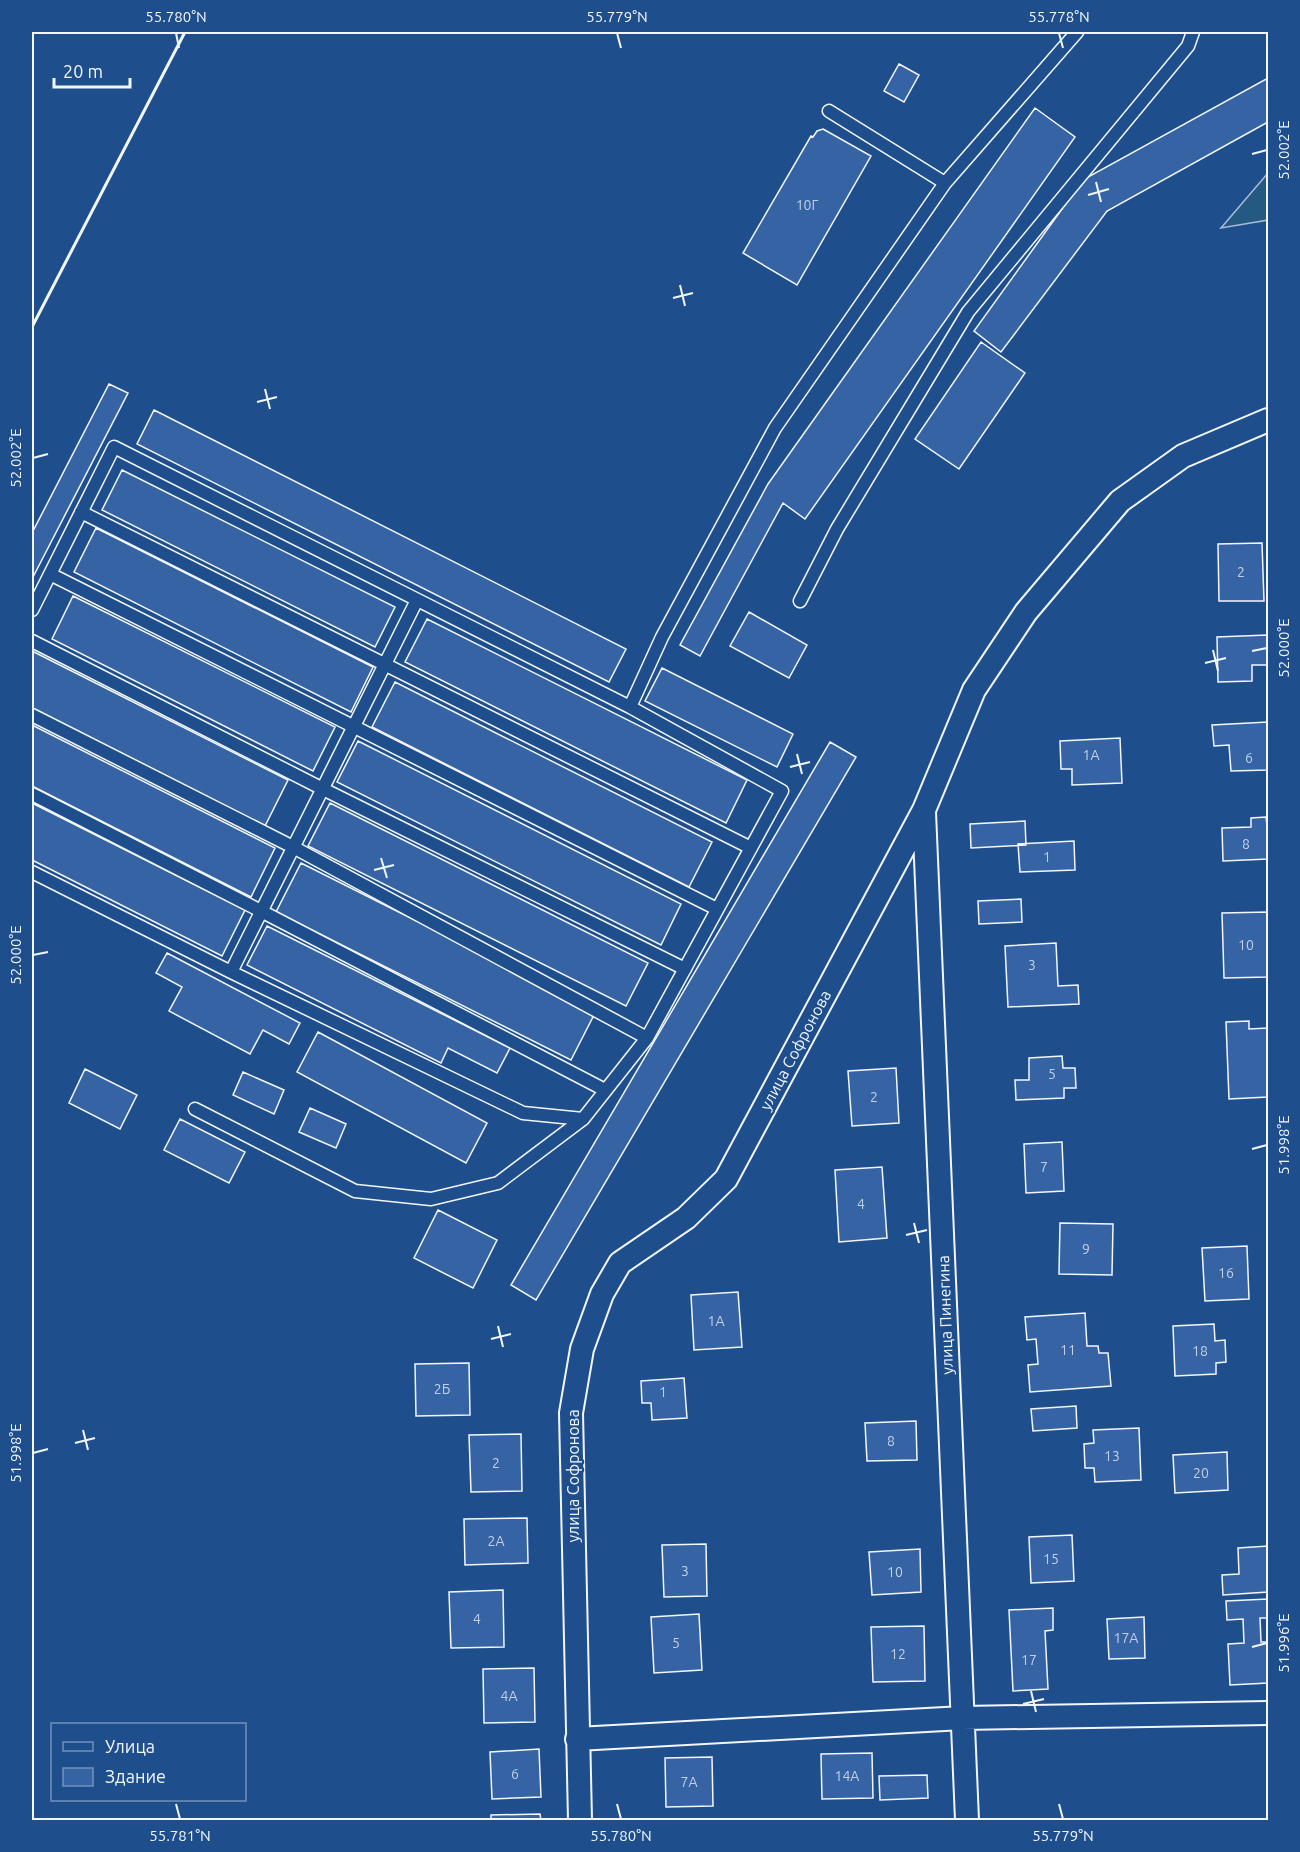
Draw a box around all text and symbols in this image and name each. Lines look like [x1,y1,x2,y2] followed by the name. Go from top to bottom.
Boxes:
[145,8,207,25] text: 55.780°N
[586,8,648,25] text: 55.779°N
[1028,8,1090,25] text: 55.778°N
[54,51,130,89] scale bar
[63,61,103,81] text: 20 m
[1275,120,1292,180] text: 52.002°E
[796,197,818,213] house number: 10Г
[7,428,24,488] text: 52.002°E
[1237,564,1245,580] house number: 2
[1275,618,1292,678] text: 52.000°E
[1083,747,1100,763] house number: 1А
[1245,750,1253,766] house number: 6
[1242,836,1250,852] house number: 8
[1043,849,1051,865] house number: 1
[7,925,24,985] text: 52.000°E
[1238,937,1254,953] house number: 10
[1028,957,1036,973] house number: 3
[756,987,834,1113] street label: улица Софронова
[1048,1066,1056,1082] house number: 5
[870,1089,878,1105] house number: 2
[1275,1115,1292,1175] text: 51.998°E
[1040,1159,1048,1175] house number: 7
[857,1196,865,1212] house number: 4
[1082,1241,1090,1257] house number: 9
[934,1255,956,1375] street label: улица Пинегина
[1218,1265,1234,1281] house number: 16
[708,1313,725,1329] house number: 1А
[1060,1342,1076,1358] house number: 11
[1192,1343,1208,1359] house number: 18
[434,1381,450,1397] house number: 2Б
[659,1384,667,1400] house number: 1
[564,1409,582,1543] street label: улица Софронова
[7,1423,24,1483] text: 51.998°E
[887,1433,895,1449] house number: 8
[1104,1448,1120,1464] house number: 13
[492,1455,500,1471] house number: 2
[1193,1465,1209,1481] house number: 20
[488,1533,505,1549] house number: 2А
[1043,1551,1059,1567] house number: 15
[681,1563,689,1579] house number: 3
[887,1564,903,1580] house number: 10
[473,1611,481,1627] house number: 4
[1275,1613,1292,1673] text: 51.996°E
[1114,1630,1138,1646] house number: 17А
[672,1635,680,1651] house number: 5
[890,1646,906,1662] house number: 12
[1021,1652,1037,1668] house number: 17
[501,1688,518,1704] house number: 4А
[51,1723,246,1801] legend
[105,1736,155,1756] text: Улица
[105,1766,166,1786] text: Здание
[511,1766,519,1782] house number: 6
[835,1768,859,1784] house number: 14А
[681,1774,698,1790] house number: 7А
[149,1827,211,1844] text: 55.781°N
[590,1827,652,1844] text: 55.780°N
[1032,1827,1094,1844] text: 55.779°N

